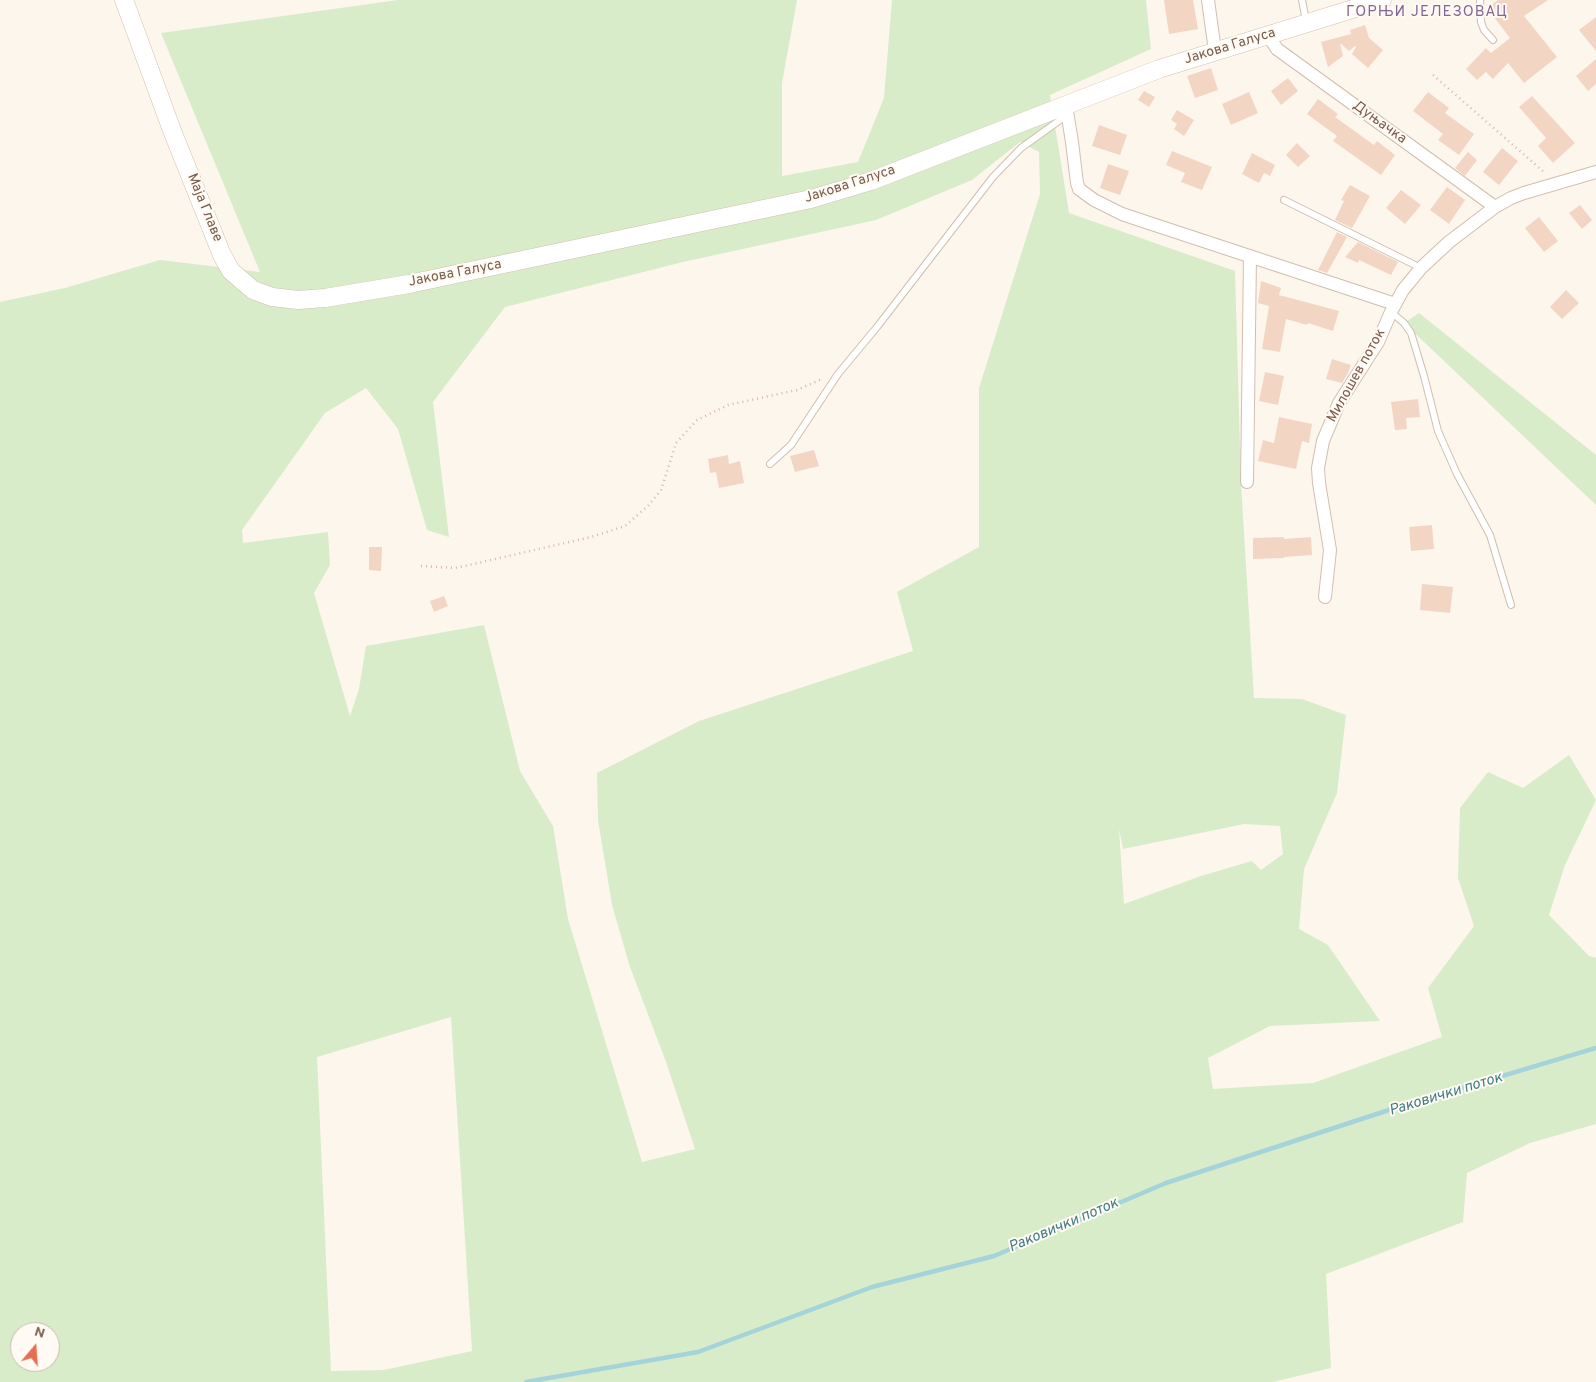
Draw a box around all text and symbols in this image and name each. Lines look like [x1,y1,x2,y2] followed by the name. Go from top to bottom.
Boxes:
[1344,4,1510,22] district label: ГОРЊИ ЈЕЛЕЗОВАЦ
[1182,25,1278,69] street label: Јакова Галуса
[1349,98,1409,148] street label: Дуњачка
[802,162,898,208] street label: Јакова Галуса
[183,171,225,245] street label: Маја Главе
[407,257,503,291] street label: Јакова Галуса
[1324,326,1390,426] street label: Милошев поток
[1387,1069,1505,1121] water label: Раковички поток
[1006,1195,1122,1257] water label: Раковички поток
[10,1322,60,1372] north arrow
[32,1324,47,1343] text: N

